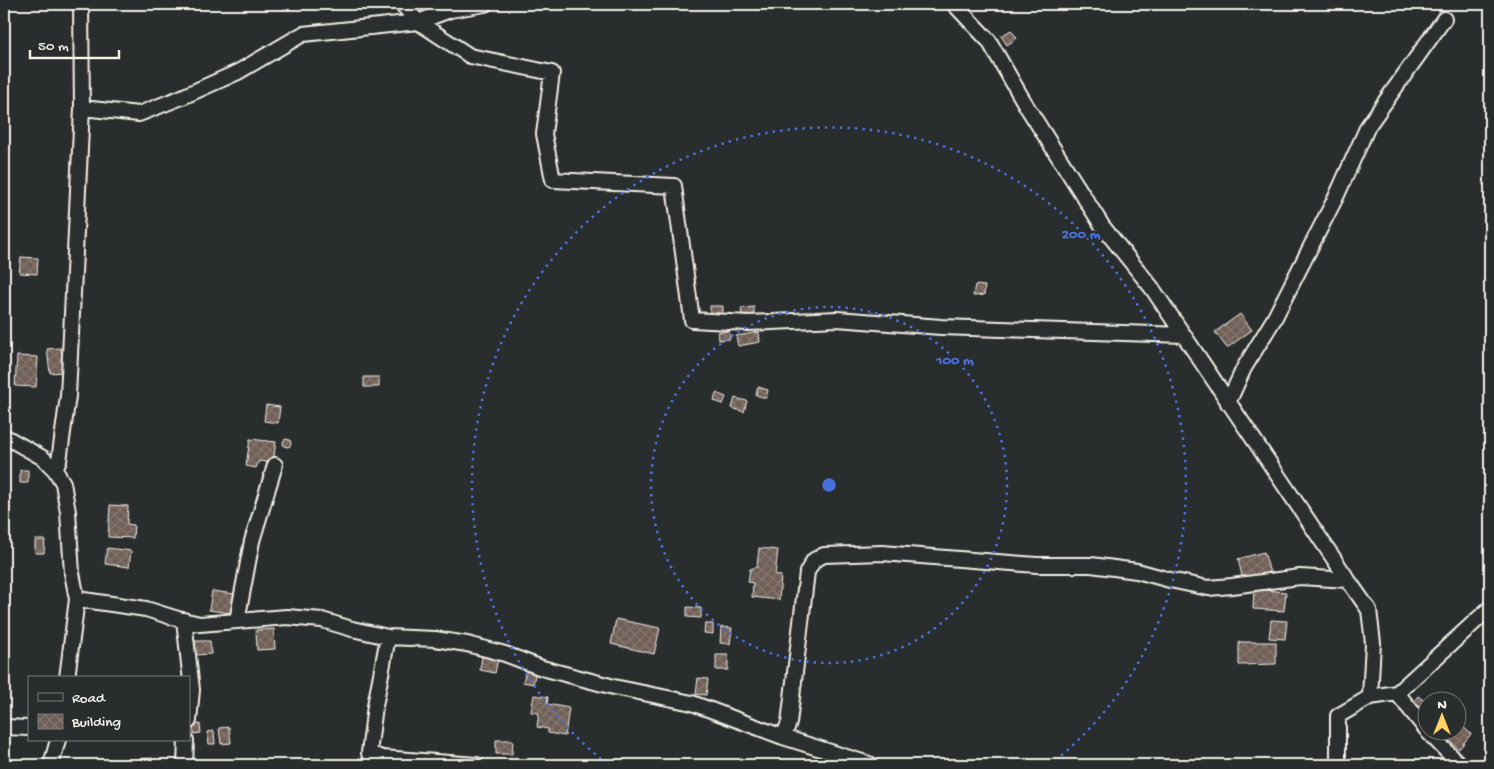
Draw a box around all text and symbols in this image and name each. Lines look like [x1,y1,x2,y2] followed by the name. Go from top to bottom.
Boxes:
[30,28,119,60] scale bar
[38,38,69,56] text: 50 m
[1062,226,1101,244] text: 200 m
[935,352,974,370] text: 100 m
[820,476,838,494] centre of rings
[28,676,190,742] legend
[72,690,106,708] text: Road
[1416,692,1466,742] north arrow
[1437,697,1447,714] text: N
[71,714,121,732] text: Building

